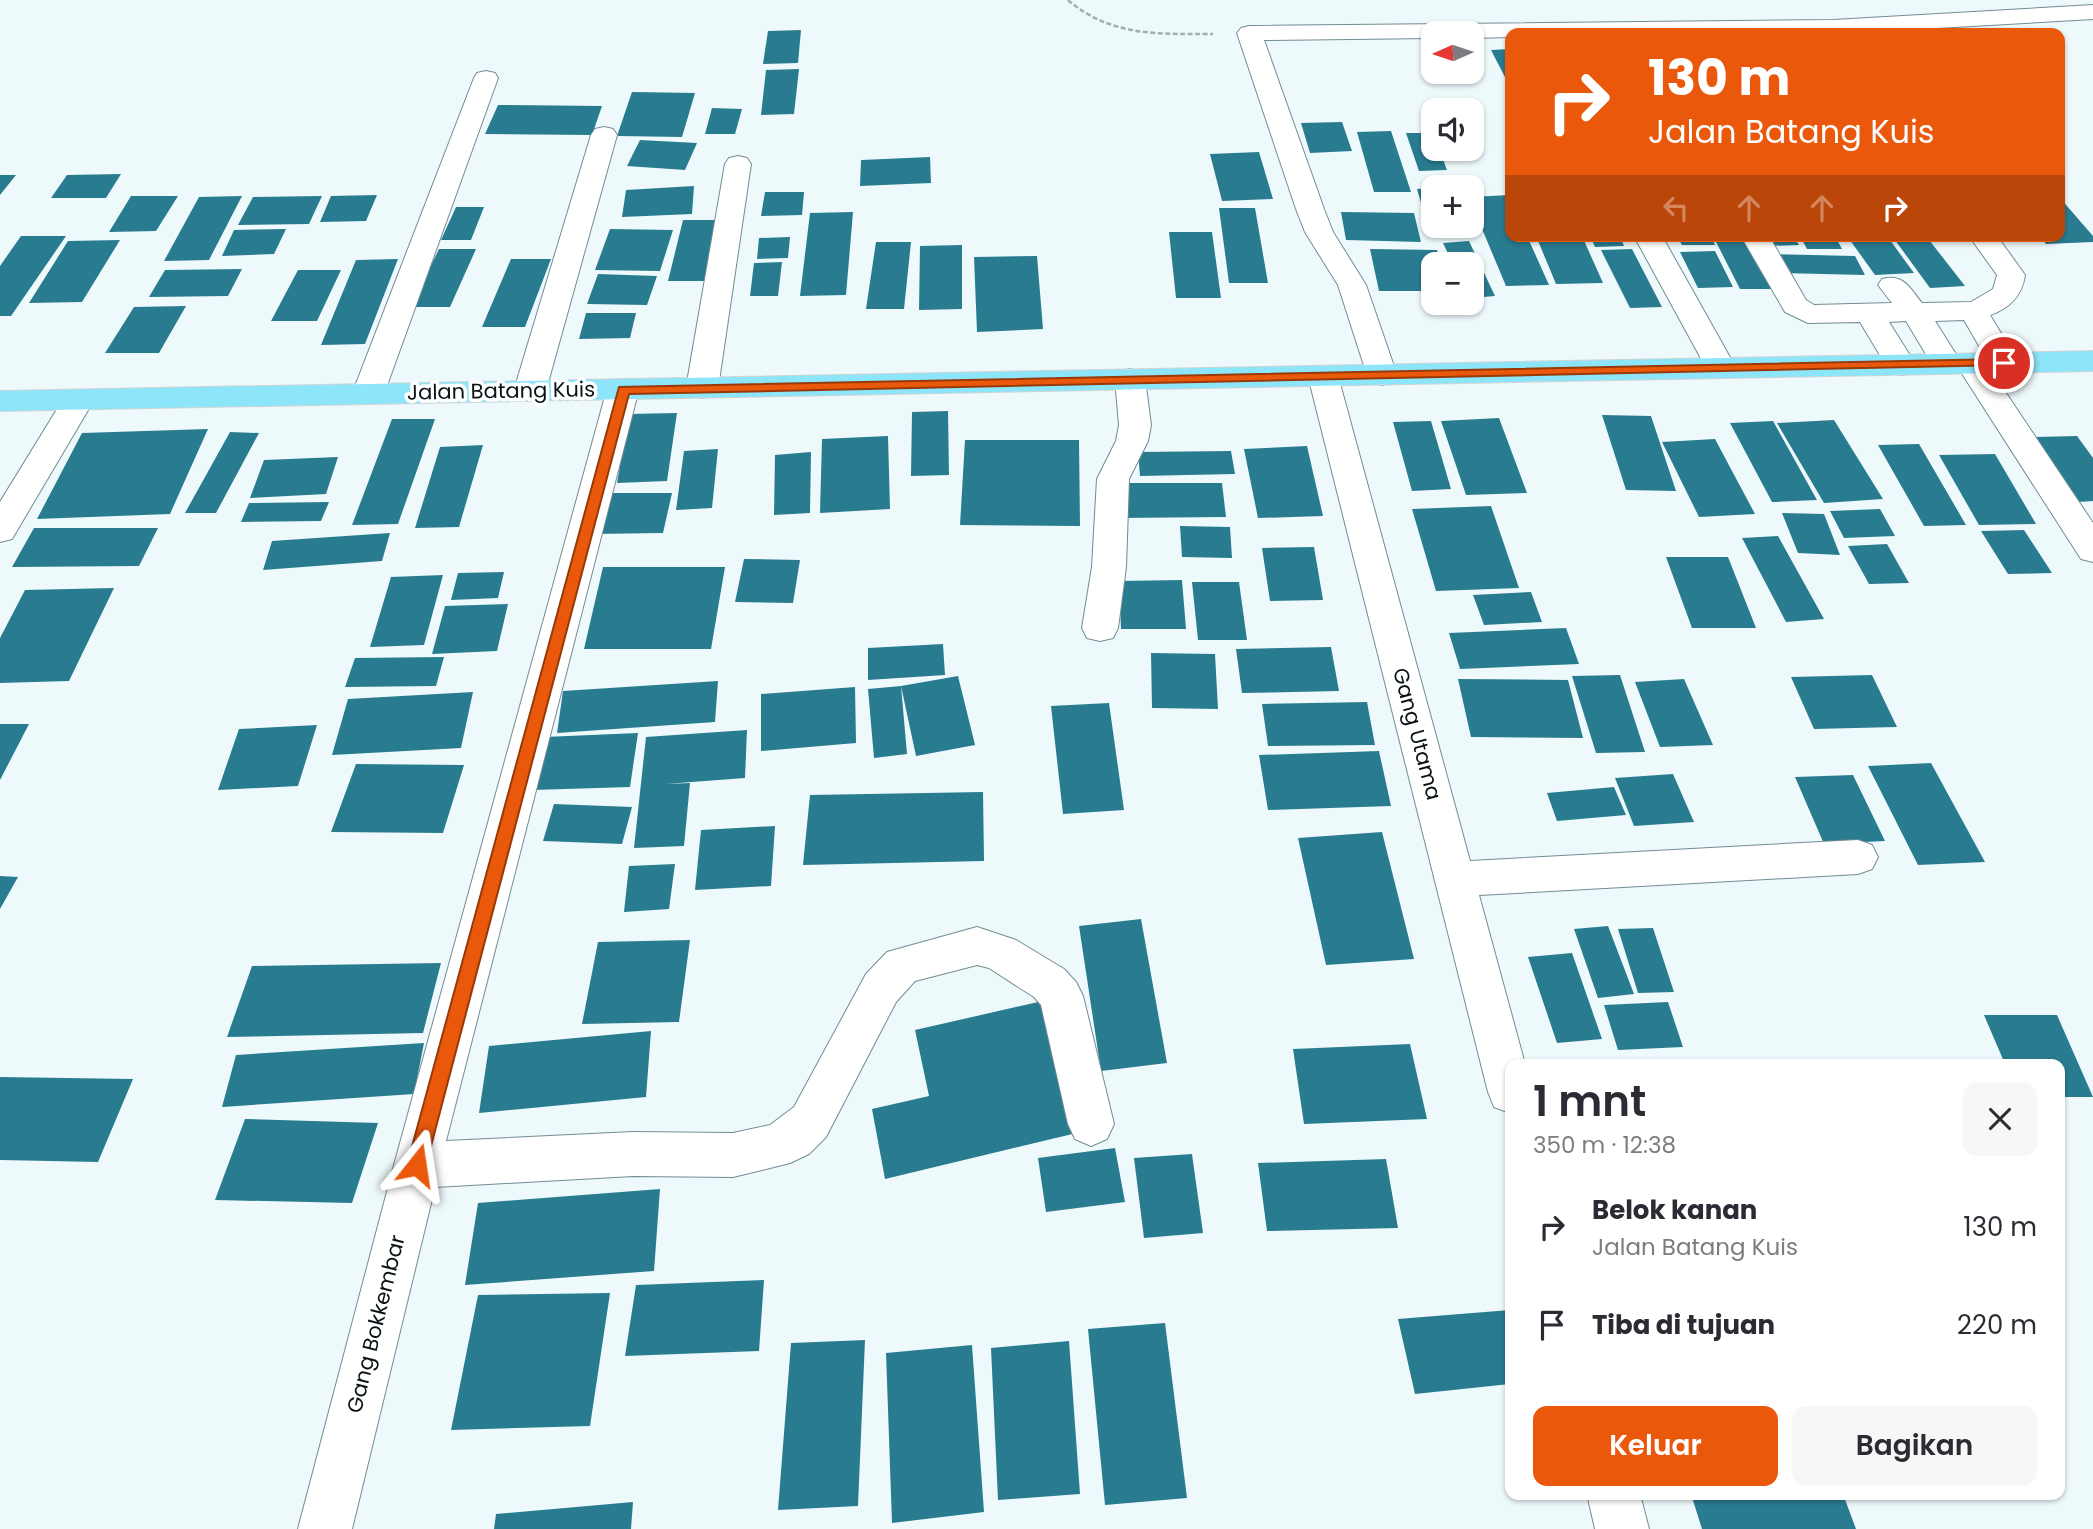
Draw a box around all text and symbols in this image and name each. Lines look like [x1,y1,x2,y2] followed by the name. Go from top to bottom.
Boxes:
[1421,21,1484,84] north arrow
[1421,21,1484,315] map controls
[1648,44,1790,112] text: 130 m
[1533,56,1624,147] icon: right
[1421,98,1484,161] button: sound
[1648,109,1935,154] text: Jalan Batang Kuis
[1421,175,1484,238] button: +
[1657,189,1695,227] icon: left
[1730,189,1768,227] icon: ahead
[1803,189,1841,227] icon: ahead
[1876,189,1914,227] icon: right
[1421,252,1484,315] button: −
[1974,333,2034,393] pin
[1985,344,2023,382] icon: arrive
[407,374,595,407] street label: Jalan Batang Kuis
[1386,665,1449,803] street label: Gang Utama
[1533,1072,1646,1131] text: 1 mnt
[1963,1082,2037,1156] button: close
[380,1128,454,1202] position arrow
[1533,1129,1676,1161] text: 350 m · 12:38
[1592,1192,1757,1228] text: Belok kanan
[1533,1208,1571,1246] icon: right
[1963,1209,2037,1245] text: 130 m
[1592,1231,1798,1263] text: Jalan Batang Kuis
[339,1232,412,1416] street label: Gang Bokkembar
[1533,1306,1571,1344] icon: arrive
[1592,1307,1775,1343] text: Tiba di tujuan
[1957,1307,2037,1343] text: 220 m
[1533,1406,1778,1486] button: Keluar
[1792,1406,2037,1486] button: Bagikan

